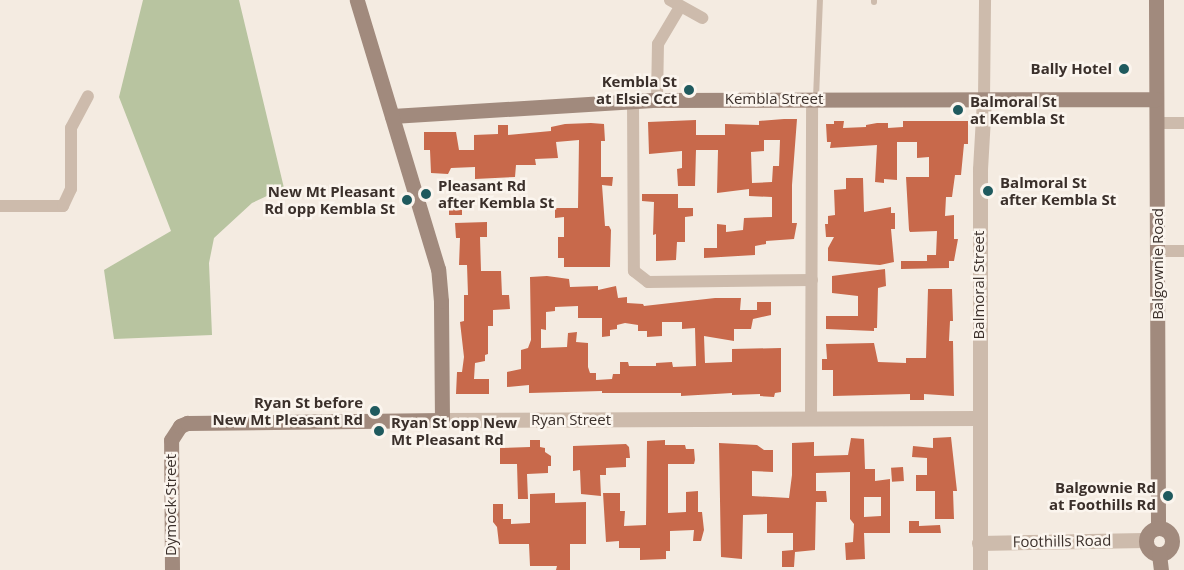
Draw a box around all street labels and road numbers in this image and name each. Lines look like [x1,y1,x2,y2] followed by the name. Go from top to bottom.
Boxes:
[725,90,823,108] street label: Kembla Street
[1149,208,1167,320] street label: Balgownie Road
[970,231,988,339] street label: Balmoral Street
[531,411,611,429] street label: Ryan Street
[162,454,180,556] street label: Dymock Street
[1013,531,1111,551] street label: Foothills Road

